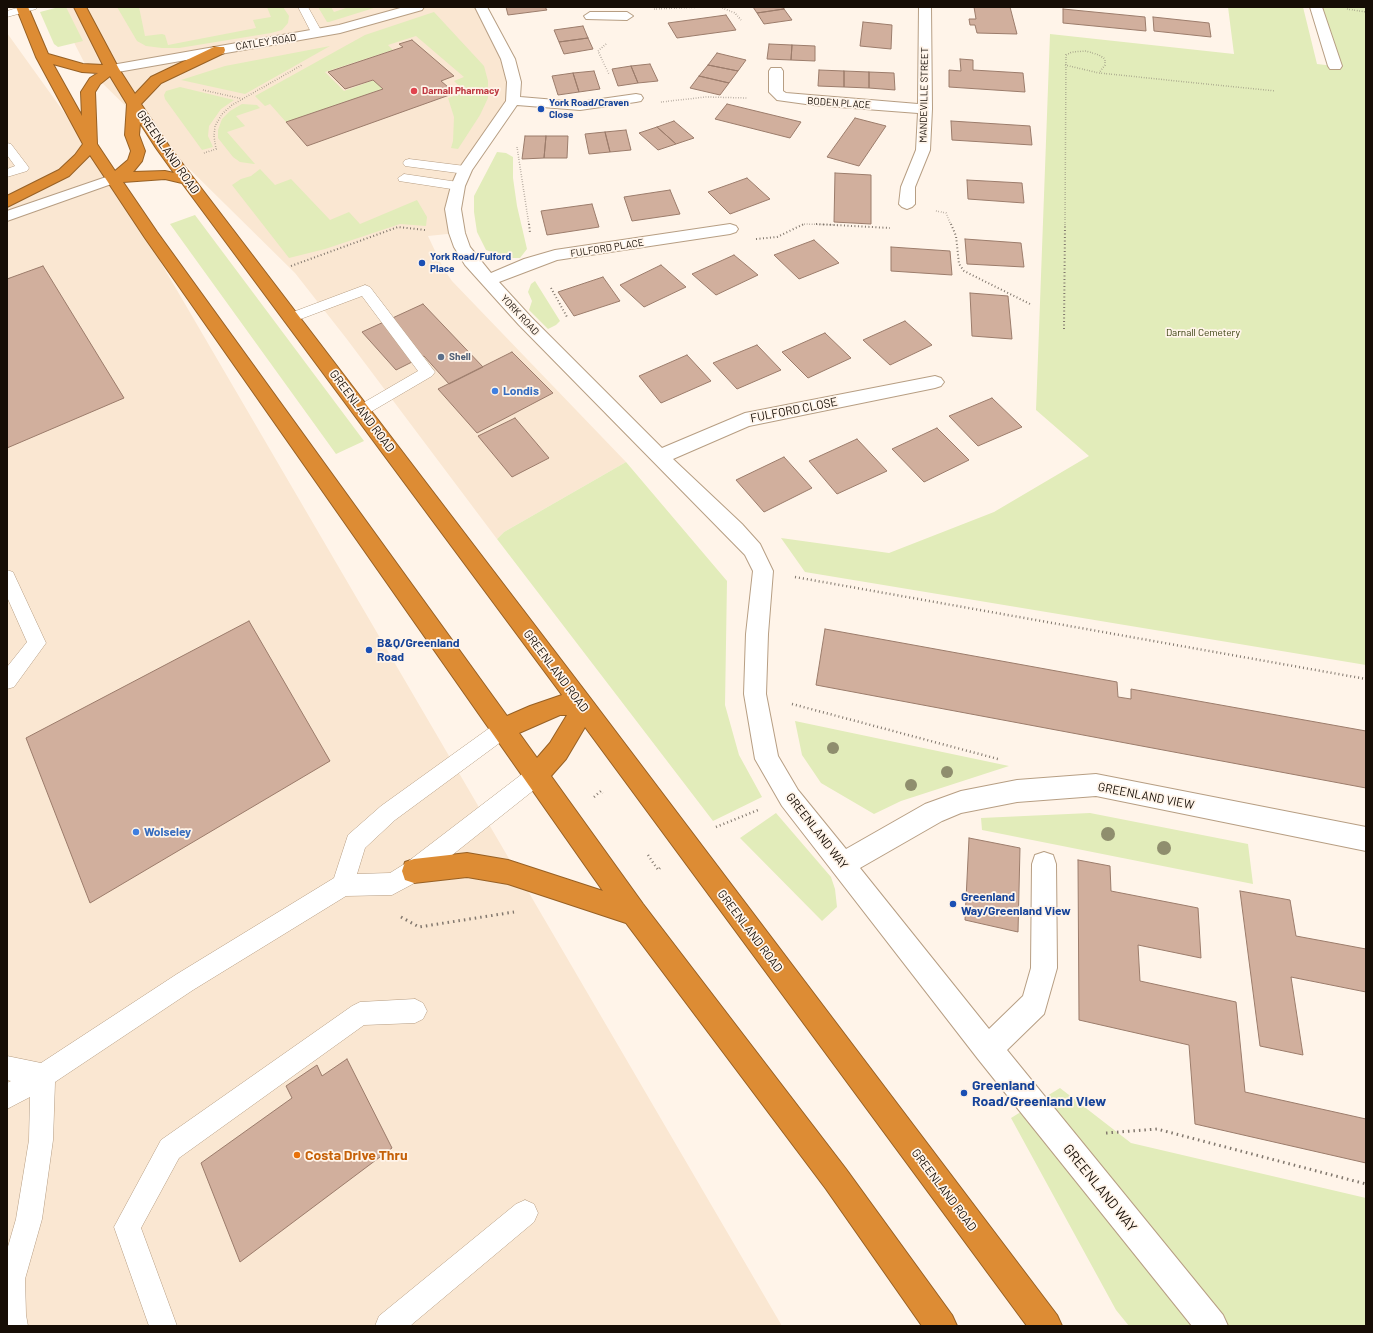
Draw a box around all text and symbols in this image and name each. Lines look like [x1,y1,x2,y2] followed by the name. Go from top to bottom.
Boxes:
[235,31,297,53] street label: CATLEY ROAD
[917,47,931,143] street label: MANDEVILLE STREET
[422,85,499,97] place label: Darnall Pharmacy
[409,86,419,96] marker: Darnall Pharmacy
[807,95,871,111] street label: BODEN PLACE
[549,97,629,120] place label: York Road/Craven Close
[536,104,546,114] marker: York Road/Craven Close
[134,107,202,197] street label: GREENLAND ROAD
[569,236,645,260] street label: FULFORD PLACE
[430,251,511,274] place label: York Road/Fulford Place
[417,258,427,268] marker: York Road/Fulford Place
[498,292,542,338] street label: YORK ROAD
[1166,327,1240,339] park label: Darnall Cemetery
[449,351,471,363] place label: Shell
[436,352,446,362] marker: Shell
[326,367,398,455] street label: GREENLAND ROAD
[503,384,539,398] place label: Londis
[490,386,500,396] marker: Londis
[749,394,839,426] street label: FULFORD CLOSE
[520,627,592,715] street label: GREENLAND ROAD
[377,636,459,664] place label: B&Q/Greenland Road
[364,645,374,655] marker: B&Q/Greenland Road
[1097,780,1195,812] street label: GREENLAND VIEW
[783,790,851,872] street label: GREENLAND WAY
[144,825,191,839] place label: Wolseley
[131,827,141,837] marker: Wolseley
[714,887,786,975] street label: GREENLAND ROAD
[961,890,1071,918] place label: Greenland Way/Greenland View
[948,899,958,909] marker: Greenland Way/Greenland View
[972,1077,1106,1110] place label: Greenland Road/Greenland View
[959,1088,969,1098] marker: Greenland Road/Greenland View
[1060,1141,1140,1235] street label: GREENLAND WAY
[908,1146,980,1234] street label: GREENLAND ROAD
[305,1147,408,1163] place label: Costa Drive Thru
[292,1150,302,1160] marker: Costa Drive Thru

